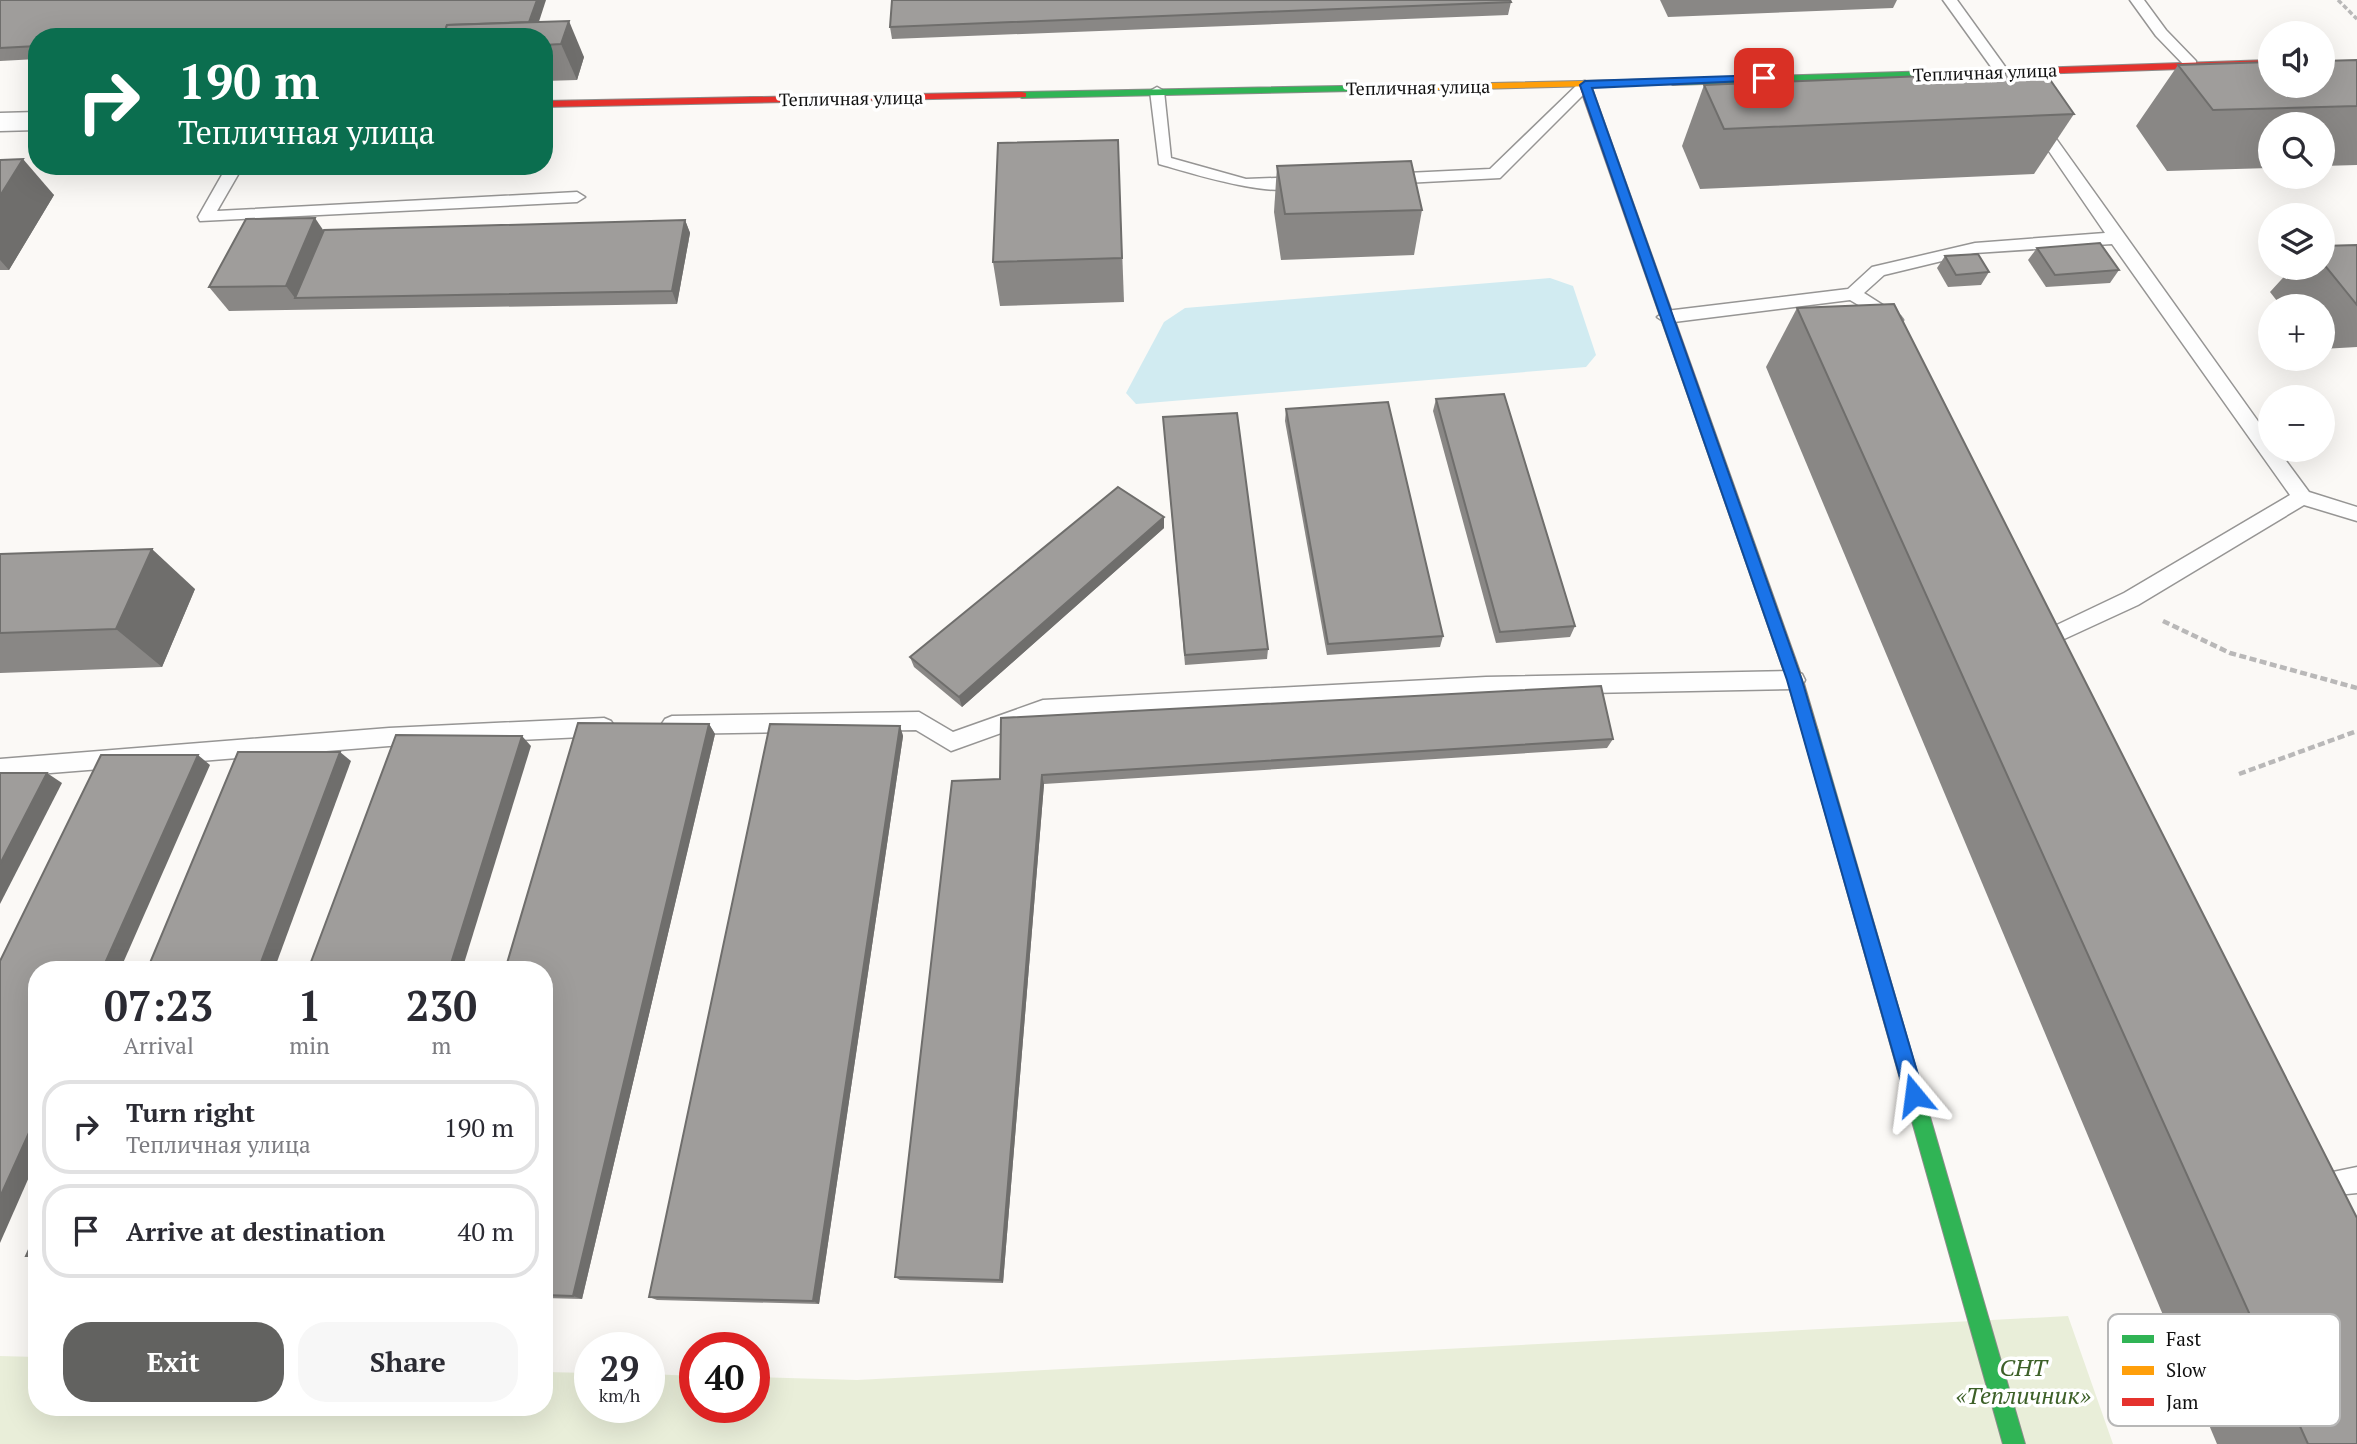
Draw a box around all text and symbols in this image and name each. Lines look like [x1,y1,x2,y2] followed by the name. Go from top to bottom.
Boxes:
[2258,21,2335,462] map controls
[2258,21,2335,98] button: sound
[178,48,320,113] text: 190 m
[1734,48,1794,108] pin
[63,56,154,147] icon: right
[1912,57,2058,87] street label: Тепличная улица
[1745,59,1783,97] icon: arrive
[1346,74,1490,100] street label: Тепличная улица
[779,85,923,111] street label: Тепличная улица
[178,111,435,153] text: Тепличная улица
[2258,112,2335,189] button: search
[2258,203,2335,280] button: layers
[2258,294,2335,371] button: +
[2258,385,2335,462] button: −
[104,977,213,1033] text: 07:23
[298,977,321,1033] text: 1
[406,977,477,1033] text: 230
[123,1030,194,1061] text: Arrival
[289,1030,330,1061] text: min
[431,1030,451,1061] text: m
[1877,1058,1951,1132] position arrow
[126,1095,255,1129] text: Turn right
[67,1108,105,1146] icon: right
[444,1110,514,1144] text: 190 m
[126,1129,311,1160] text: Тепличная улица
[67,1212,105,1250] icon: arrive
[126,1214,385,1248] text: Arrive at destination
[458,1214,514,1248] text: 40 m
[2108,1314,2340,1426] legend
[63,1322,284,1402] button: Exit
[298,1322,518,1402] button: Share
[2166,1326,2201,1351] text: Fast
[679,1332,770,1423] speed limit sign: 40
[600,1345,639,1391] text: 29
[1955,1351,2091,1411] park label: СНТ «Тепличник»
[2166,1357,2207,1382] text: Slow
[599,1383,640,1407] text: km/h
[2166,1389,2199,1414] text: Jam

